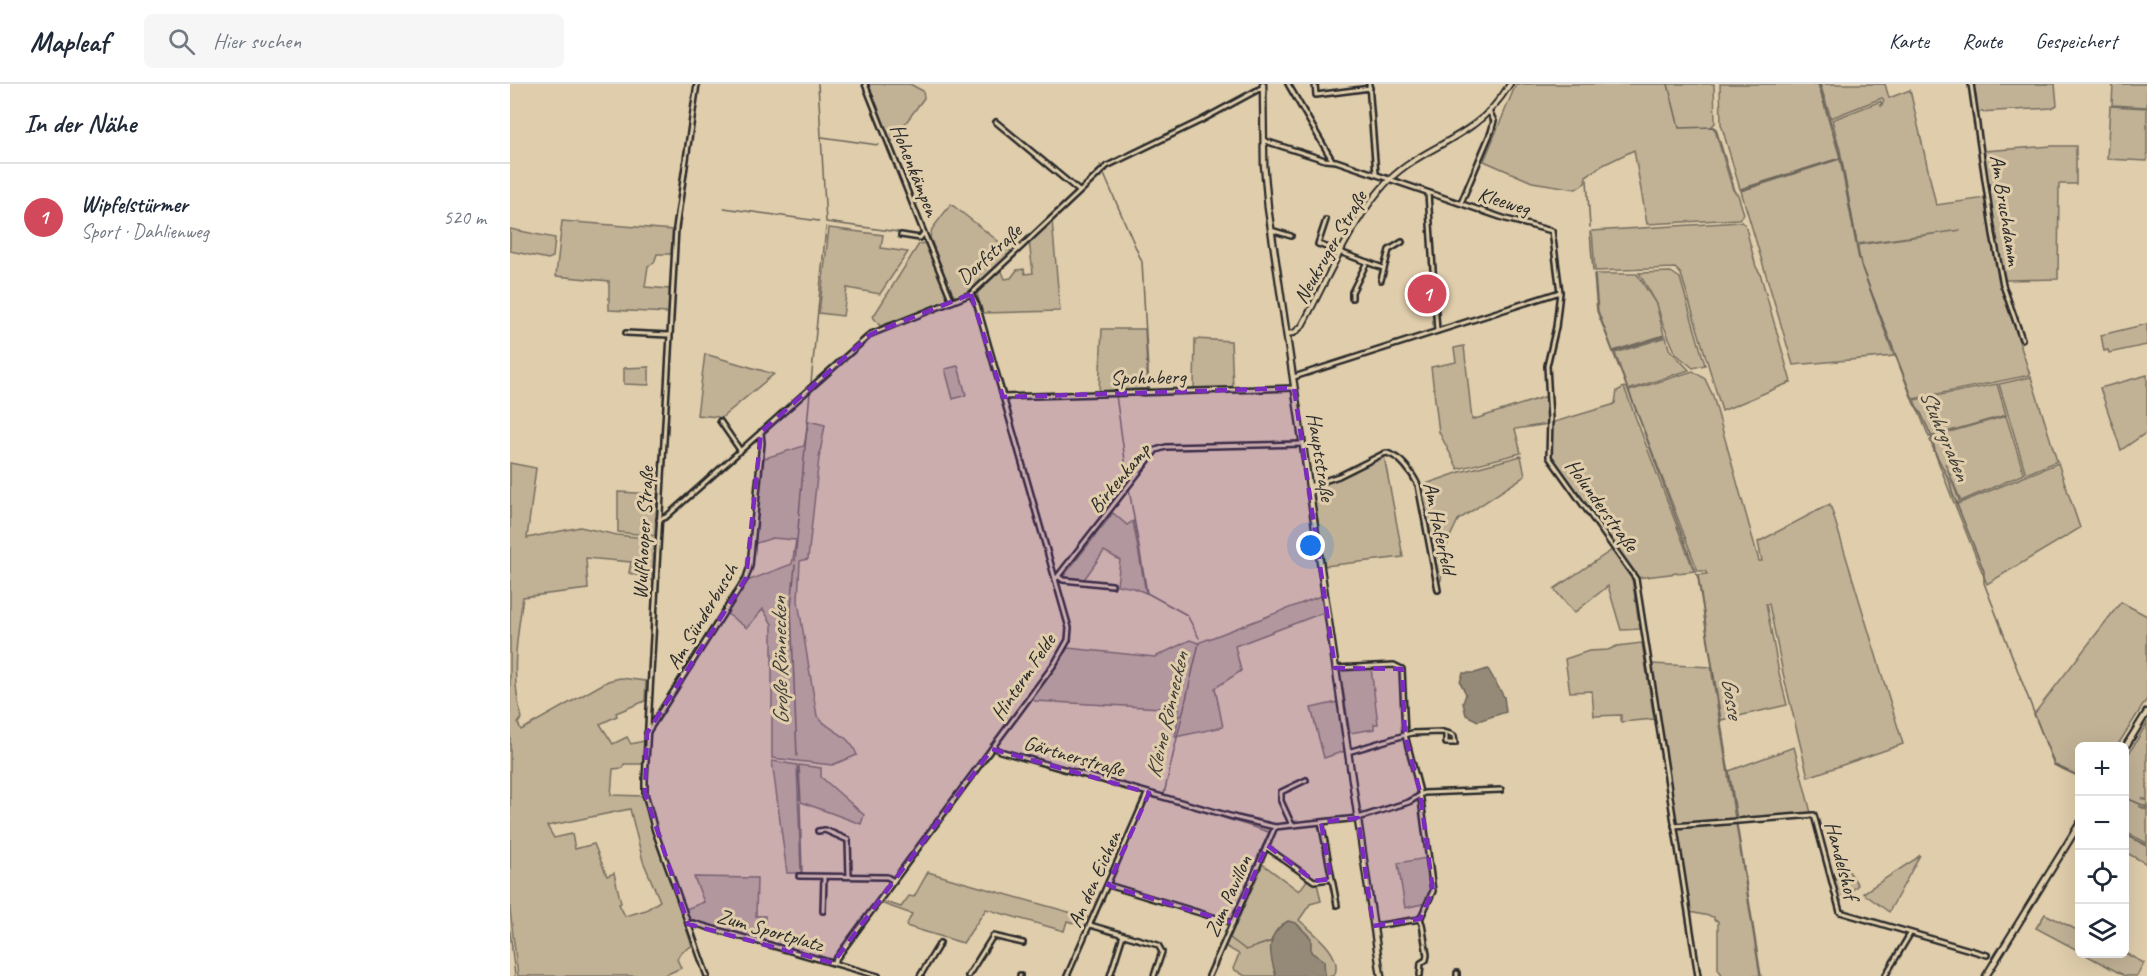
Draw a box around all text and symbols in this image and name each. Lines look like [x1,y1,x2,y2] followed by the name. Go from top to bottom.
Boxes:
[144,14,564,68] search box
[30,24,108,59] text: Mapleaf
[165,25,198,58] icon: search
[213,27,301,55] text: Hier suchen
[1889,28,1929,54] text: Karte
[1962,28,2002,54] text: Route
[2035,28,2117,54] text: Gespeichert
[24,107,136,140] text: In der Nähe
[885,120,946,222] street label: Hohenkämpen
[1984,153,2028,269] street label: Am Bruchdamm
[1475,181,1535,222] street label: Kleeweg
[1287,184,1374,308] street label: Neukruger Straße
[81,191,188,219] text: Wipfelstürmer
[39,205,48,230] text: 1
[443,205,486,230] text: 520 m
[951,217,1029,290] street label: Dorfstraße
[81,219,209,244] text: Sport · Dahlienweg
[1408,272,1446,316] pin: 1
[1110,363,1188,391] street label: Spohnberg
[1913,386,1977,486] water label: Stuhrgraben
[1301,411,1341,505] street label: Hauptstraße
[1082,436,1157,518] street label: Birkenkamp
[1560,453,1646,558] street label: Holunderstraße
[627,464,660,600] street label: Wulfhooper Straße
[1418,480,1463,579] street label: Am Haferfeld
[1296,531,1325,560] your location
[660,557,744,674] street label: Am Sünderbusch
[765,595,795,725] water label: Große Rönnecken
[985,627,1063,725] street label: Hinterm Felde
[1139,647,1196,781] water label: Kleine Rönnecken
[1715,676,1750,724] water label: Gosse
[1021,729,1129,783] street label: Gärtnerstraße
[2075,742,2129,958] map controls
[2075,742,2129,796] button: +
[2075,796,2129,850] button: −
[1819,818,1866,906] street label: Handelshof
[1061,825,1127,931] street label: An den Eichen
[2075,850,2129,904] button: locate
[1198,851,1258,941] street label: Zum Pavillon
[714,903,828,958] street label: Zum Sportplatz
[2075,904,2129,958] button: layers

